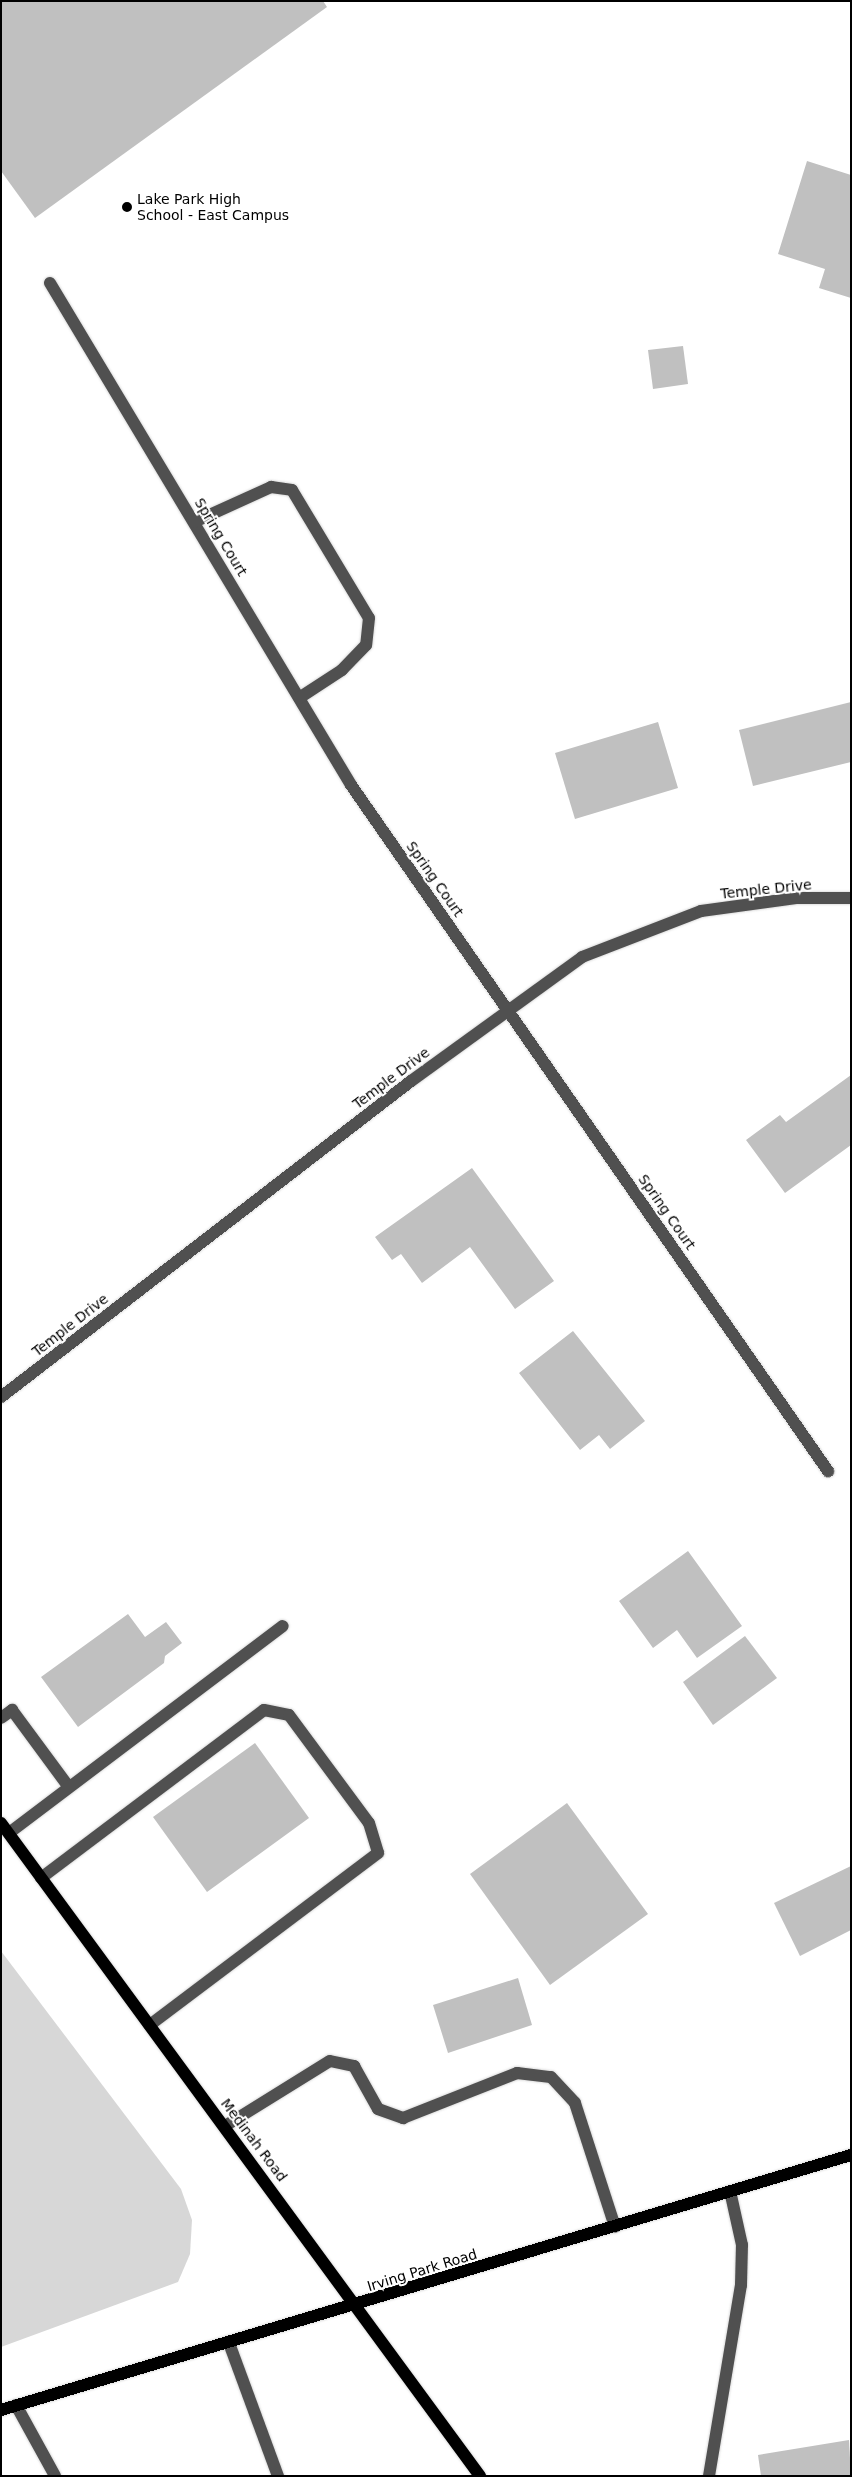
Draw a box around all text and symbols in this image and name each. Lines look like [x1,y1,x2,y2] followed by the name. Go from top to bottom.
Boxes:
[137,191,289,223] place label: Lake Park High School - East Campus
[121,201,133,213] marker: Lake Park High School - East Campus
[191,495,251,579] street label: Spring Court
[403,838,467,920] street label: Spring Court
[720,876,812,902] street label: Temple Drive
[349,1044,433,1112] street label: Temple Drive
[635,1171,699,1253] street label: Spring Court
[29,1290,111,1360] street label: Temple Drive
[217,2095,291,2185] street label: Medinah Road
[365,2245,479,2295] street label: Irving Park Road

